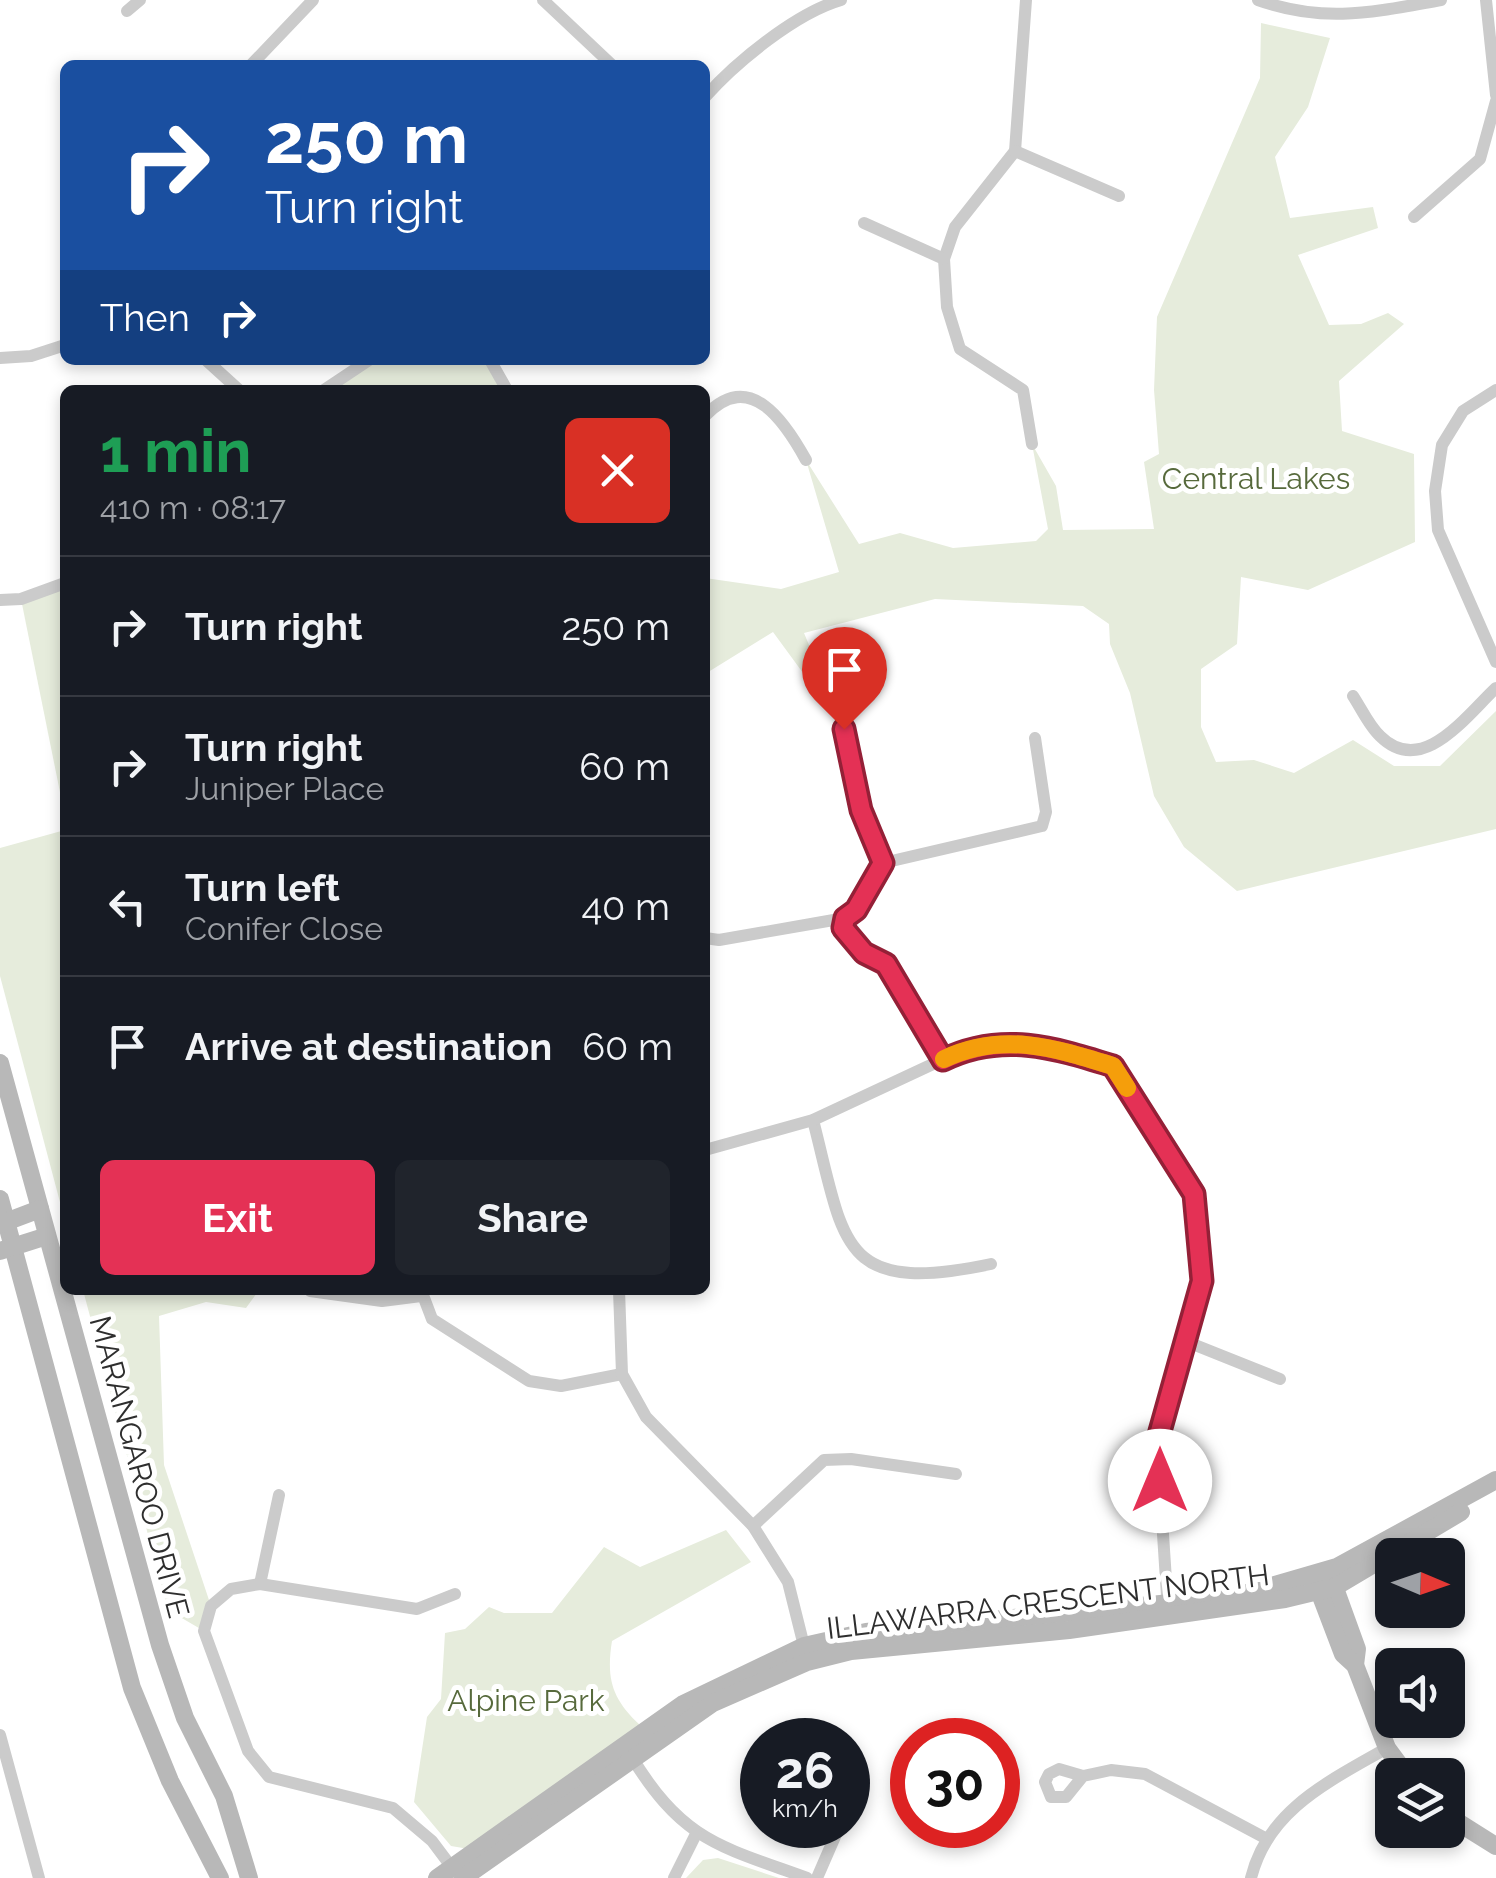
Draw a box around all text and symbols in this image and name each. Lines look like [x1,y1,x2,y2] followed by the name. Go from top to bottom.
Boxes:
[265,97,468,179] text: 250 m
[100,100,230,230] icon: right
[265,181,463,234] text: Turn right
[210,290,265,345] icon: right
[100,295,190,340] text: Then
[100,416,251,486] text: 1 min
[565,418,670,523] button: close
[1162,461,1350,496] park label: Central Lakes
[100,489,286,526] text: 410 m · 08:17
[100,599,155,654] icon: right
[185,604,362,649] text: Turn right
[562,604,670,649] text: 250 m
[802,627,887,730] pin
[817,642,872,697] icon: arrive
[185,725,362,770] text: Turn right
[100,739,155,794] icon: right
[579,744,670,789] text: 60 m
[185,770,384,807] text: Juniper Place
[185,865,340,910] text: Turn left
[100,879,155,934] icon: left
[581,884,670,929] text: 40 m
[185,910,383,947] text: Conifer Close
[100,1019,155,1074] icon: arrive
[185,1024,552,1069] text: Arrive at destination
[582,1024,673,1069] text: 60 m
[100,1160,375,1275] button: Exit
[395,1160,670,1275] button: Share
[82,1312,197,1621] street label: MARANGAROO DRIVE
[1108,1429,1212,1533] position arrow
[1375,1538,1465,1628] north arrow
[1375,1538,1465,1848] map controls
[824,1557,1271,1646] street label: ILLAWARRA CRESCENT NORTH
[1375,1648,1465,1738] button: sound
[447,1683,605,1718] park label: Alpine Park
[890,1718,1020,1848] speed limit sign: 30
[776,1741,834,1800] text: 26
[1375,1758,1465,1848] button: layers
[772,1793,838,1823] text: km/h

